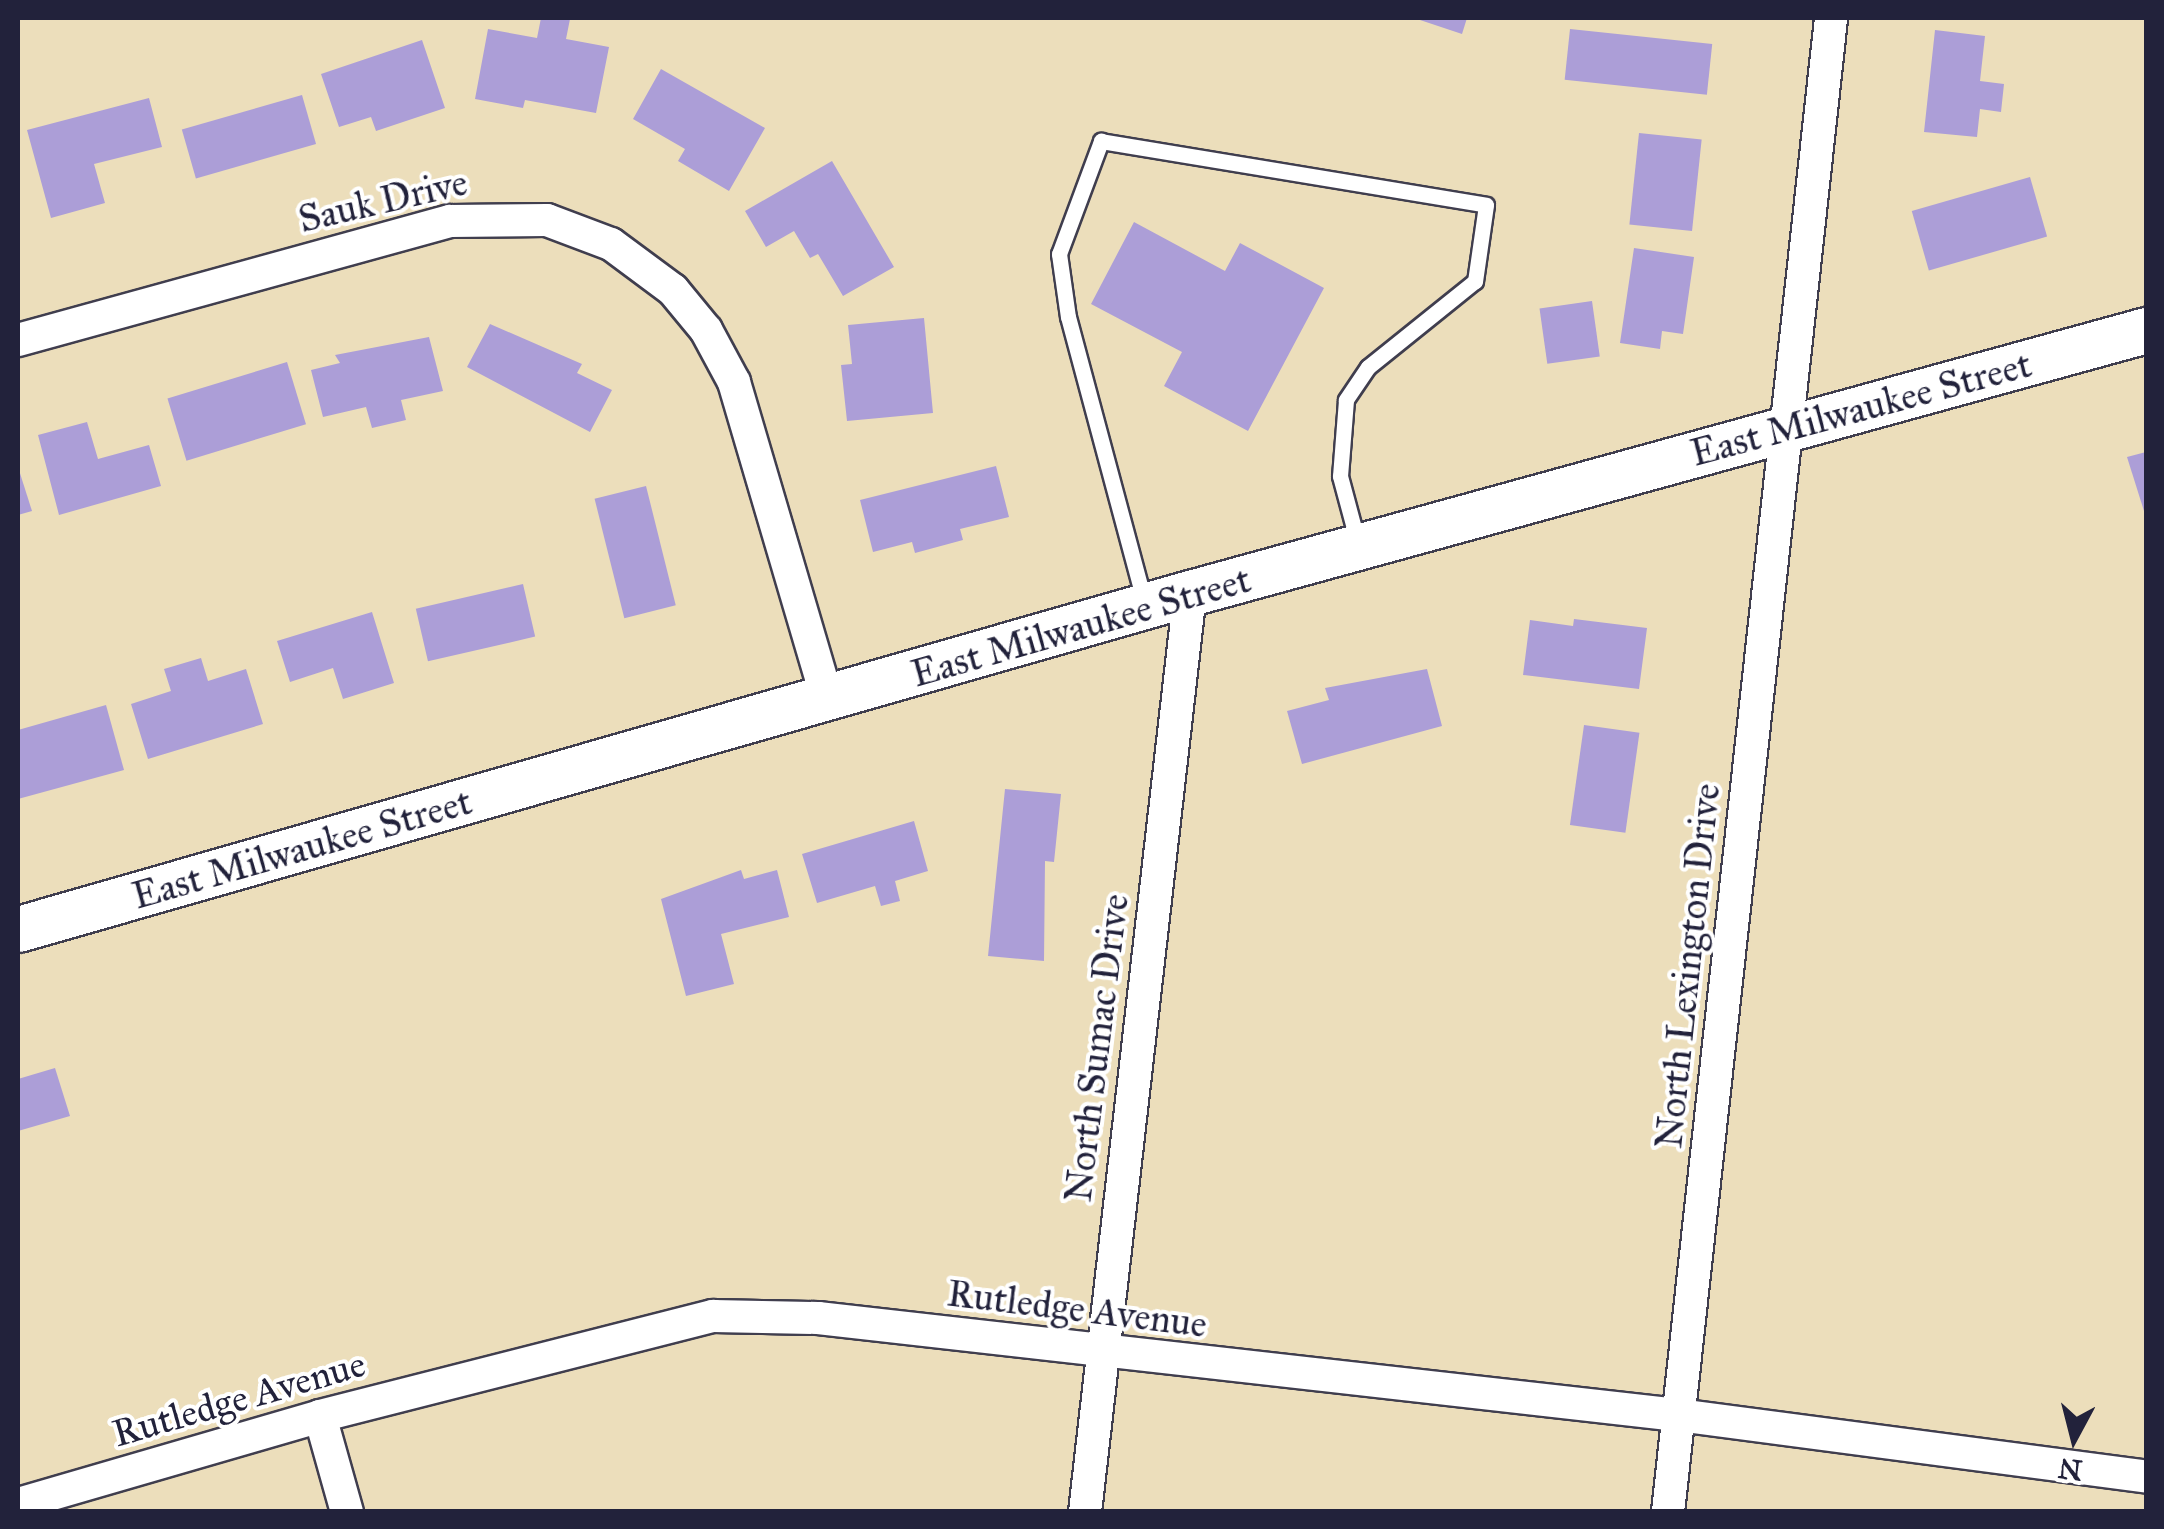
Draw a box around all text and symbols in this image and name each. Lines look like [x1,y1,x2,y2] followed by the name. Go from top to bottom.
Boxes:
[294,159,472,243] street label: Sauk Drive
[1686,342,2036,476] street label: East Milwaukee Street
[906,557,1256,697] street label: East Milwaukee Street
[127,779,477,919] street label: East Milwaukee Street
[1646,781,1730,1151] street label: North Lexington Drive
[1055,891,1139,1205] street label: North Sumac Drive
[945,1270,1209,1348] street label: Rutledge Avenue
[107,1341,371,1457] street label: Rutledge Avenue
[2024,1389,2124,1489] north arrow
[2056,1450,2084,1488] text: N

